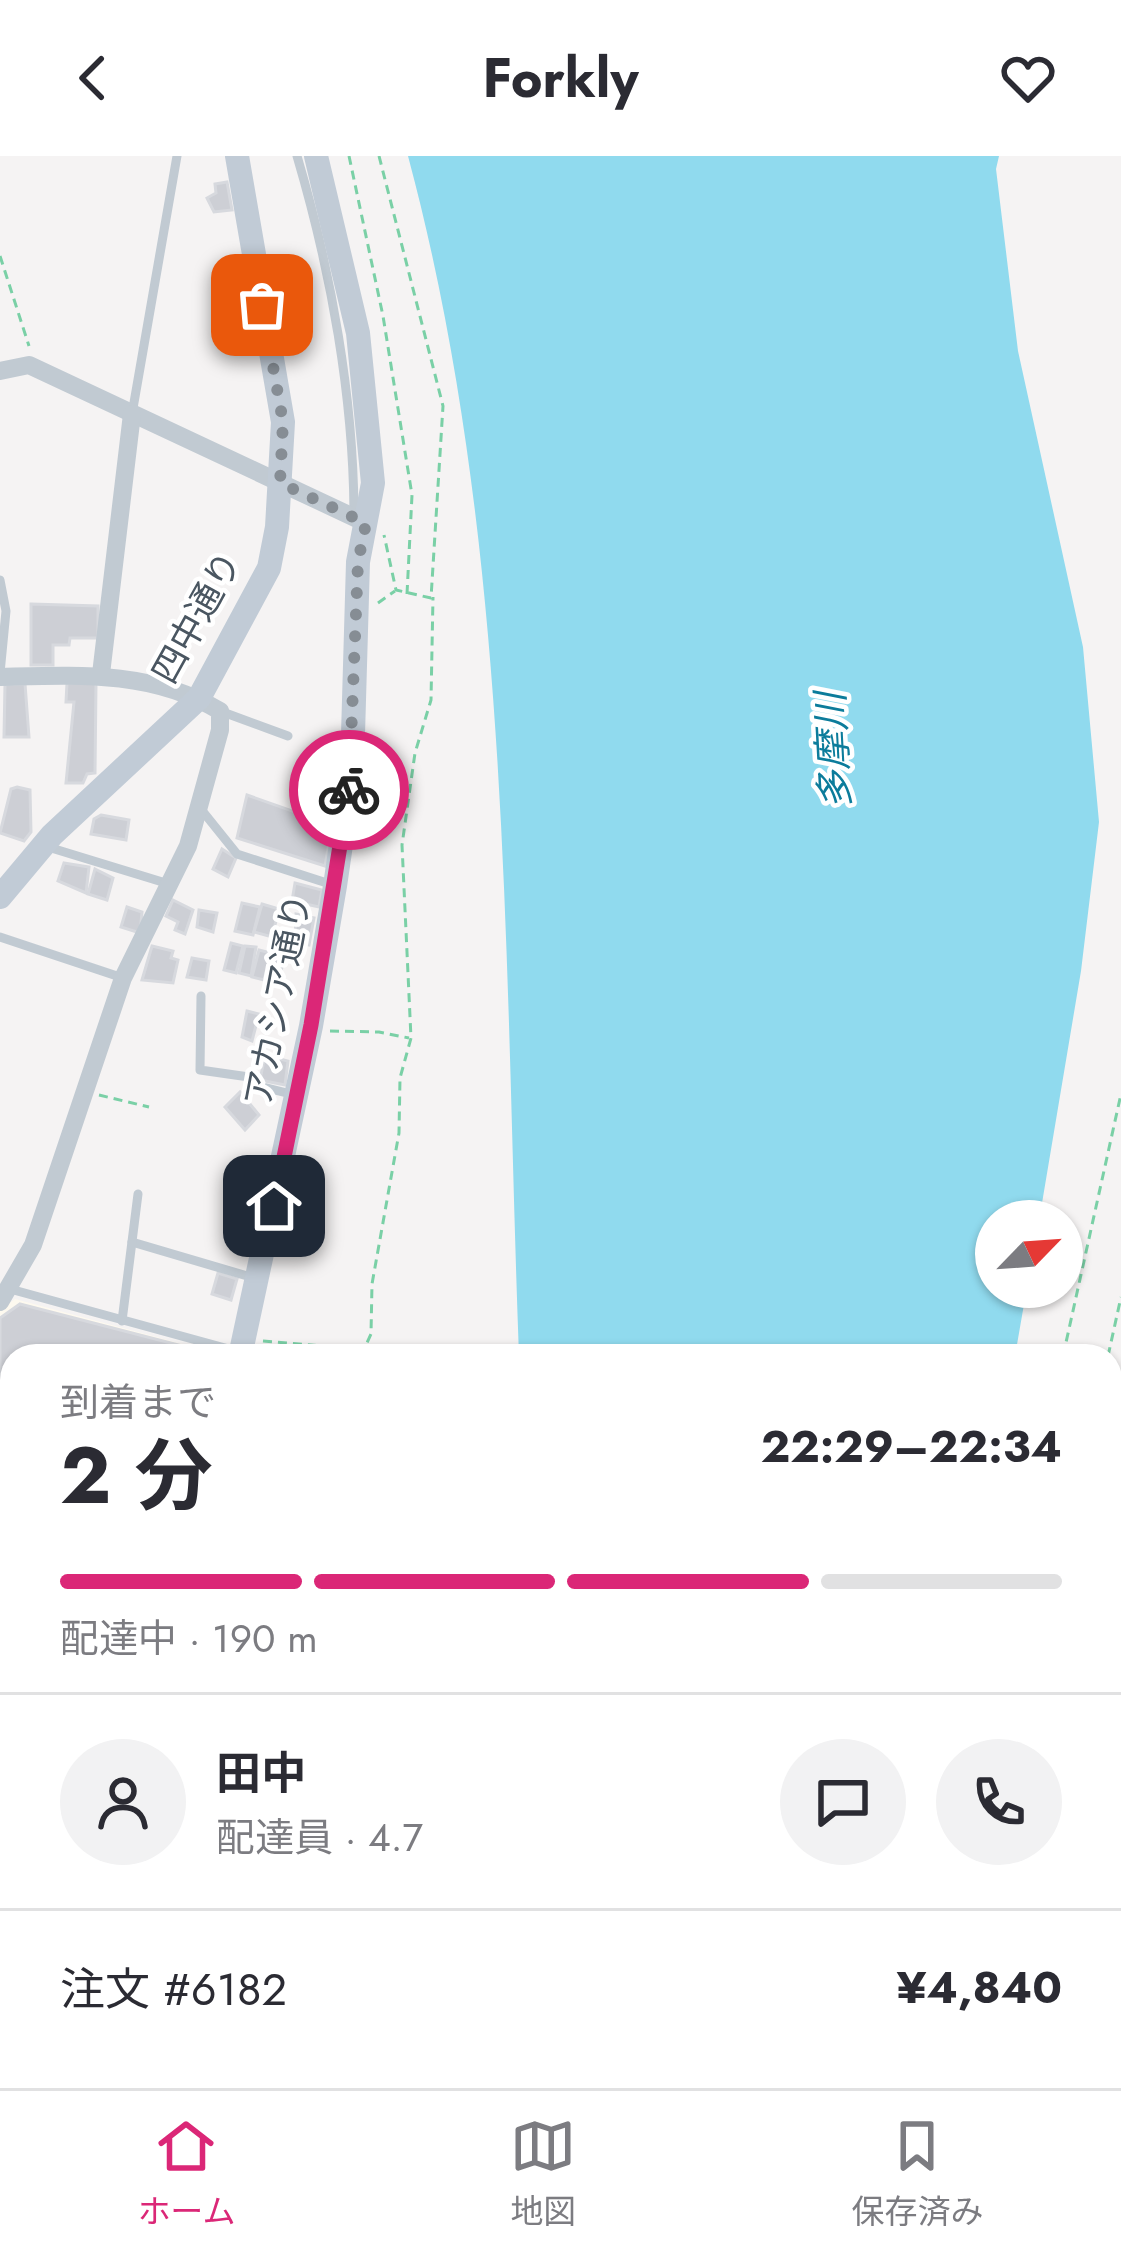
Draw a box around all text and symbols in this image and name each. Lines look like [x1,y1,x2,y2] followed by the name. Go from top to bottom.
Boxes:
[482,39,639,117] text: Forkly
[60,45,126,111] icon: back
[995,45,1061,111] icon: heart
[211,254,313,356] pin
[229,272,295,338] icon: bag
[138,541,254,693] street label: 四中通り
[801,687,865,811] water label: 多摩川
[289,730,409,850] courier
[316,757,382,823] icon: bike
[231,889,323,1111] street label: アカシア通り
[223,1155,325,1257] pin
[241,1173,307,1239] icon: home
[975,1200,1083,1308] north arrow
[975,1200,1083,1308] map controls
[60,1374,216,1431] text: 到着まで
[761,1414,1062,1479] text: 22:29–22:34
[60,1420,213,1532] text: 2 分
[60,1610,318,1667] text: 配達中 · 190 m
[60,1739,186,1865] button: person
[780,1739,906,1865] button: chat
[936,1739,1062,1865] button: phone
[216,1741,306,1806] text: 田中
[216,1809,423,1866] text: 配達員 · 4.7
[896,1955,1062,2020] text: ¥4,840
[60,1957,287,2022] text: 注文 #6182
[137,2113,236,2235] tab: ホーム
[510,2113,576,2235] tab: 地図
[851,2113,983,2235] tab: 保存済み

